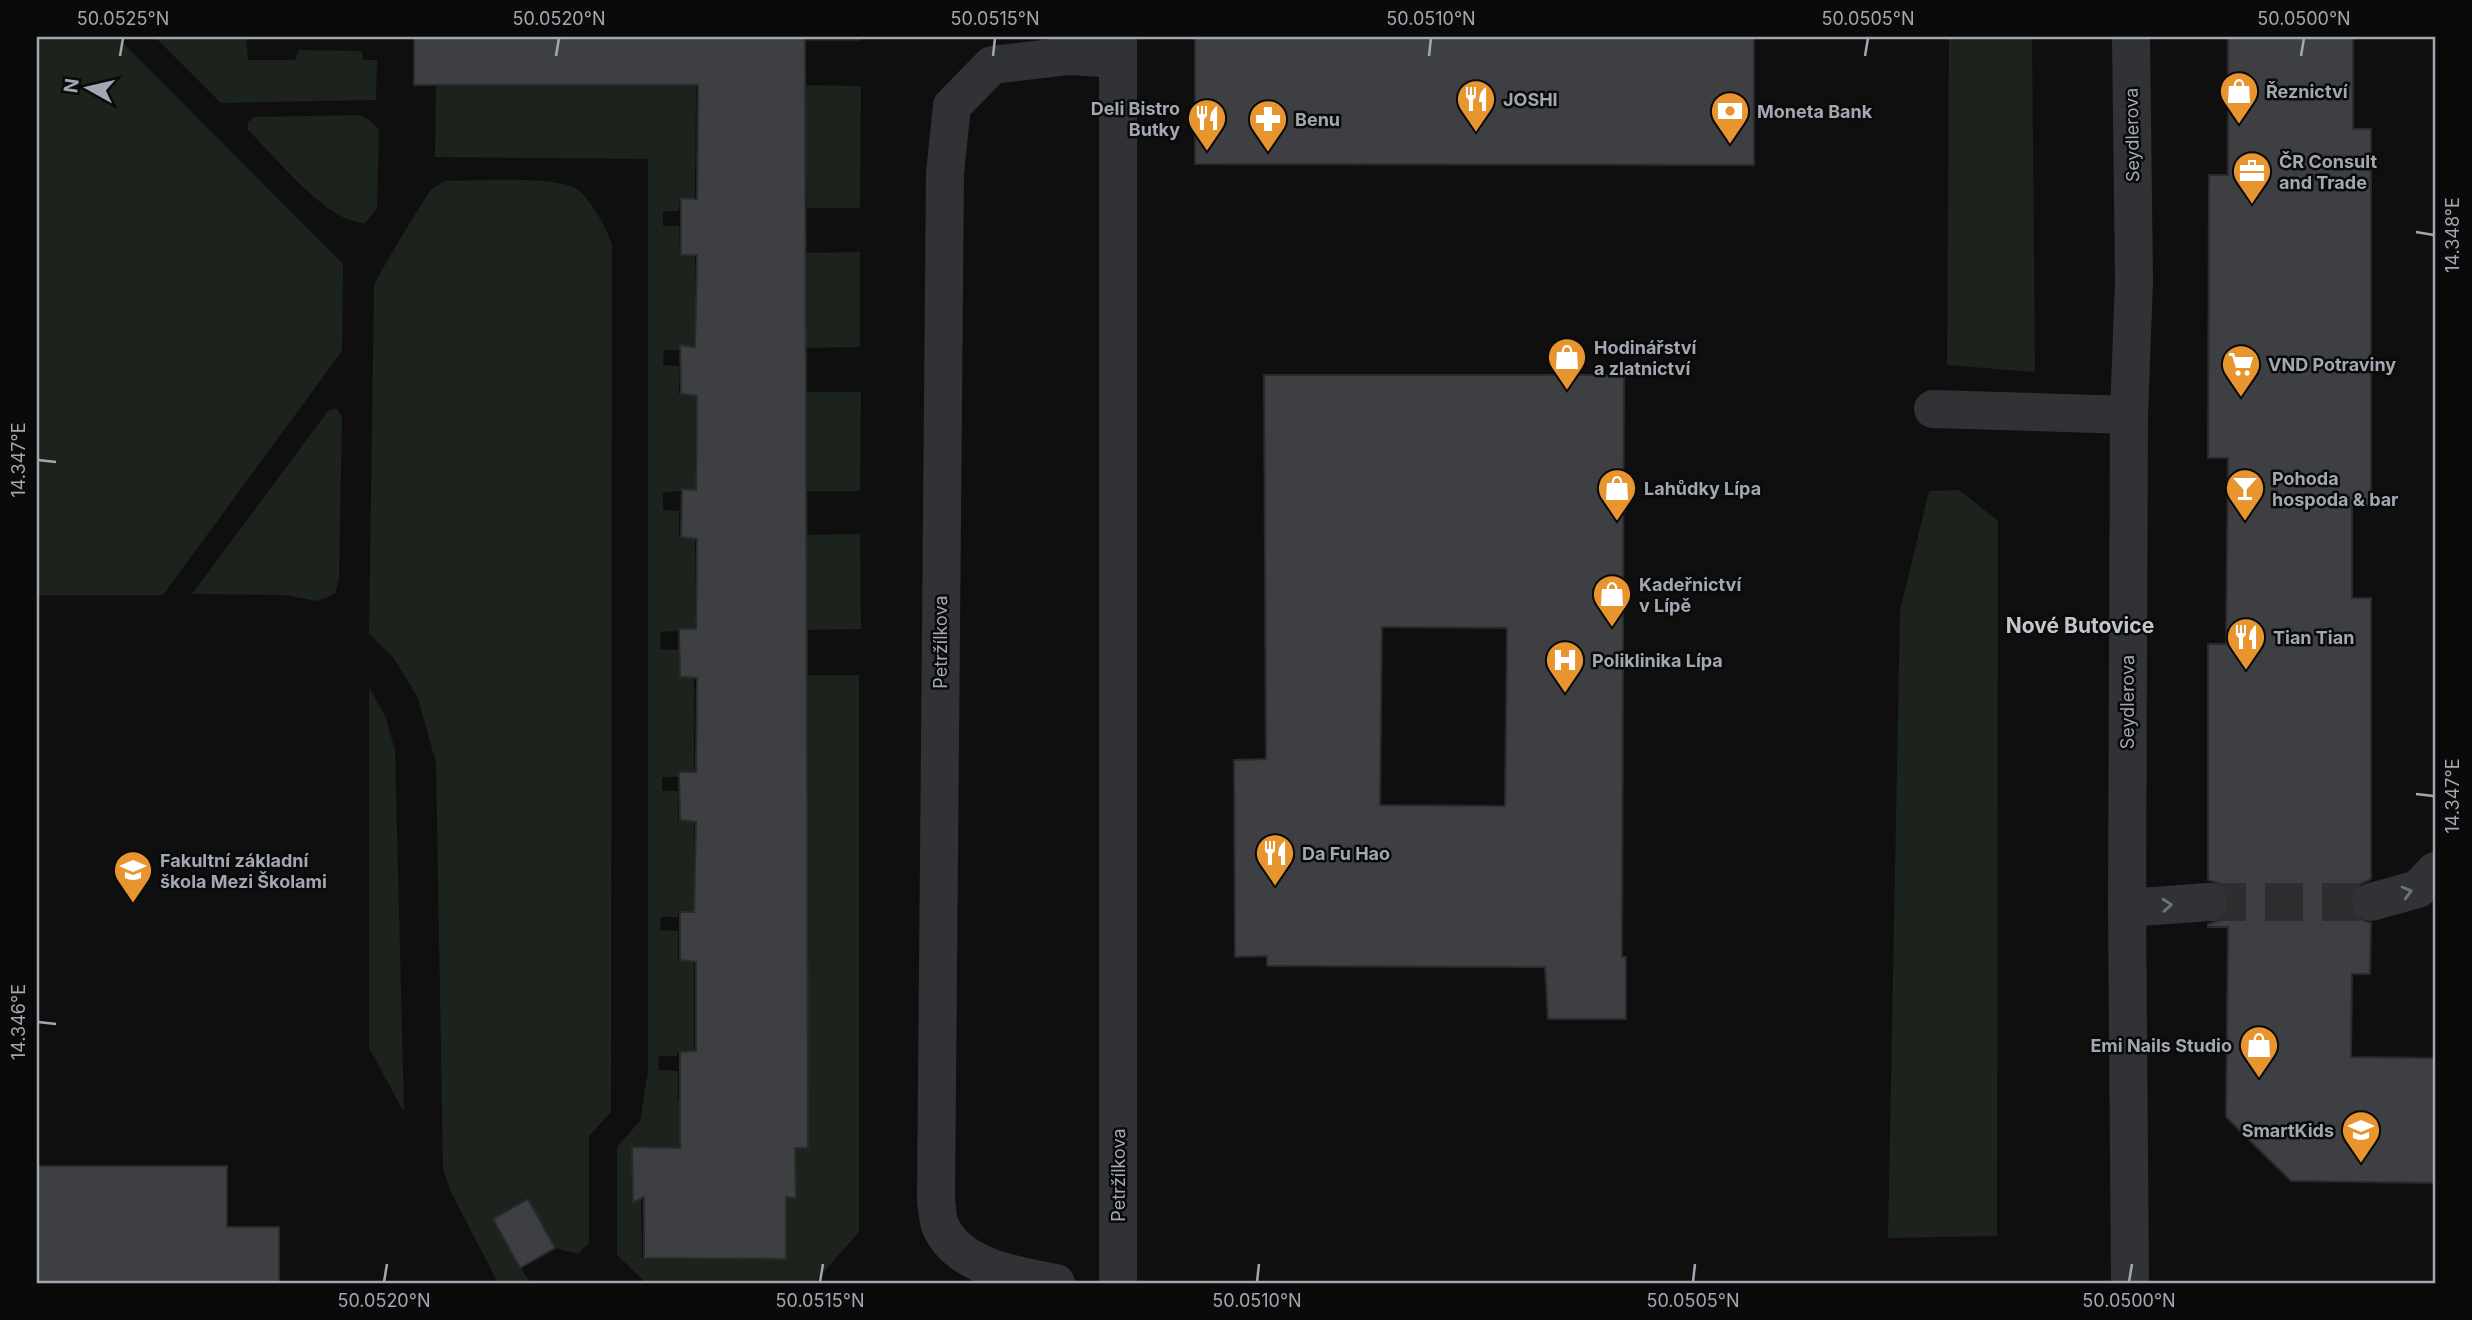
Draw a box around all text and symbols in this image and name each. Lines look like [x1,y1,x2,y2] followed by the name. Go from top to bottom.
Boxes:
[77,8,169,29] text: 50.0525°N
[513,8,605,29] text: 50.0520°N
[951,8,1039,29] text: 50.0515°N
[1386,8,1476,29] text: 50.0510°N
[1822,8,1914,29] text: 50.0505°N
[2257,8,2351,29] text: 50.0500°N
[52,52,122,122] north arrow
[2218,70,2260,125] shop icon: Řeznictví
[59,77,84,94] text: N
[1455,78,1497,133] restaurant icon: JOSHI
[2266,81,2349,102] place label: Řeznictví
[2121,88,2143,182] street label: Seydlerova
[1503,89,1558,110] place label: JOSHI
[1709,90,1751,145] bank icon: Moneta Bank
[1186,97,1228,152] restaurant icon: Deli Bistro Butky
[1091,98,1180,140] place label: Deli Bistro Butky
[1247,98,1289,153] pharmacy icon: Benu
[1757,101,1873,122] place label: Moneta Bank
[1295,109,1340,130] place label: Benu
[2231,150,2273,205] office icon: ČR Consult and Trade
[2279,151,2377,193] place label: ČR Consult and Trade
[2442,197,2463,273] text: 14.348°E
[1546,336,1588,391] shop icon: Hodinářství a zlatnictví
[1594,337,1698,379] place label: Hodinářství a zlatnictví
[2220,343,2262,398] supermarket icon: VND Potraviny
[2268,354,2396,375] place label: VND Potraviny
[8,423,29,498] text: 14.347°E
[1596,467,1638,522] shop icon: Lahůdky Lípa
[2224,467,2266,522] bar icon: Pohoda hospoda & bar
[2272,468,2398,510] place label: Pohoda hospoda & bar
[1644,478,1761,499] place label: Lahůdky Lípa
[1591,573,1633,628] shop icon: Kadeřnictví v Lípě
[1639,574,1742,616] place label: Kadeřnictví v Lípě
[930,595,951,689] street label: Petržílkova
[2006,613,2154,638] district label: Nové Butovice
[2225,616,2267,671] restaurant icon: Tian Tian
[2273,627,2354,648] place label: Tian Tian
[1544,639,1586,694] hospital icon: Poliklinika Lípa
[1592,650,1723,671] place label: Poliklinika Lípa
[2117,655,2138,749] street label: Seydlerova
[2442,759,2463,834] text: 14.347°E
[1254,832,1296,887] restaurant icon: Da Fu Hao
[1302,843,1390,864] place label: Da Fu Hao
[112,849,154,904] school or university icon: Fakultní základní škola Mezi Školami
[160,850,327,892] place label: Fakultní základní škola Mezi Školami
[2400,886,2412,900] one-way arrow
[2162,898,2173,913] one-way arrow
[8,984,29,1060] text: 14.346°E
[2238,1024,2280,1079] shop icon: Emi Nails Studio
[2090,1035,2232,1056] place label: Emi Nails Studio
[2340,1109,2382,1164] school or university icon: SmartKids
[2242,1120,2334,1141] place label: SmartKids
[1108,1128,1129,1222] street label: Petržílkova
[338,1290,430,1311] text: 50.0520°N
[776,1290,864,1311] text: 50.0515°N
[1212,1290,1302,1311] text: 50.0510°N
[1647,1290,1739,1311] text: 50.0505°N
[2082,1290,2176,1311] text: 50.0500°N

